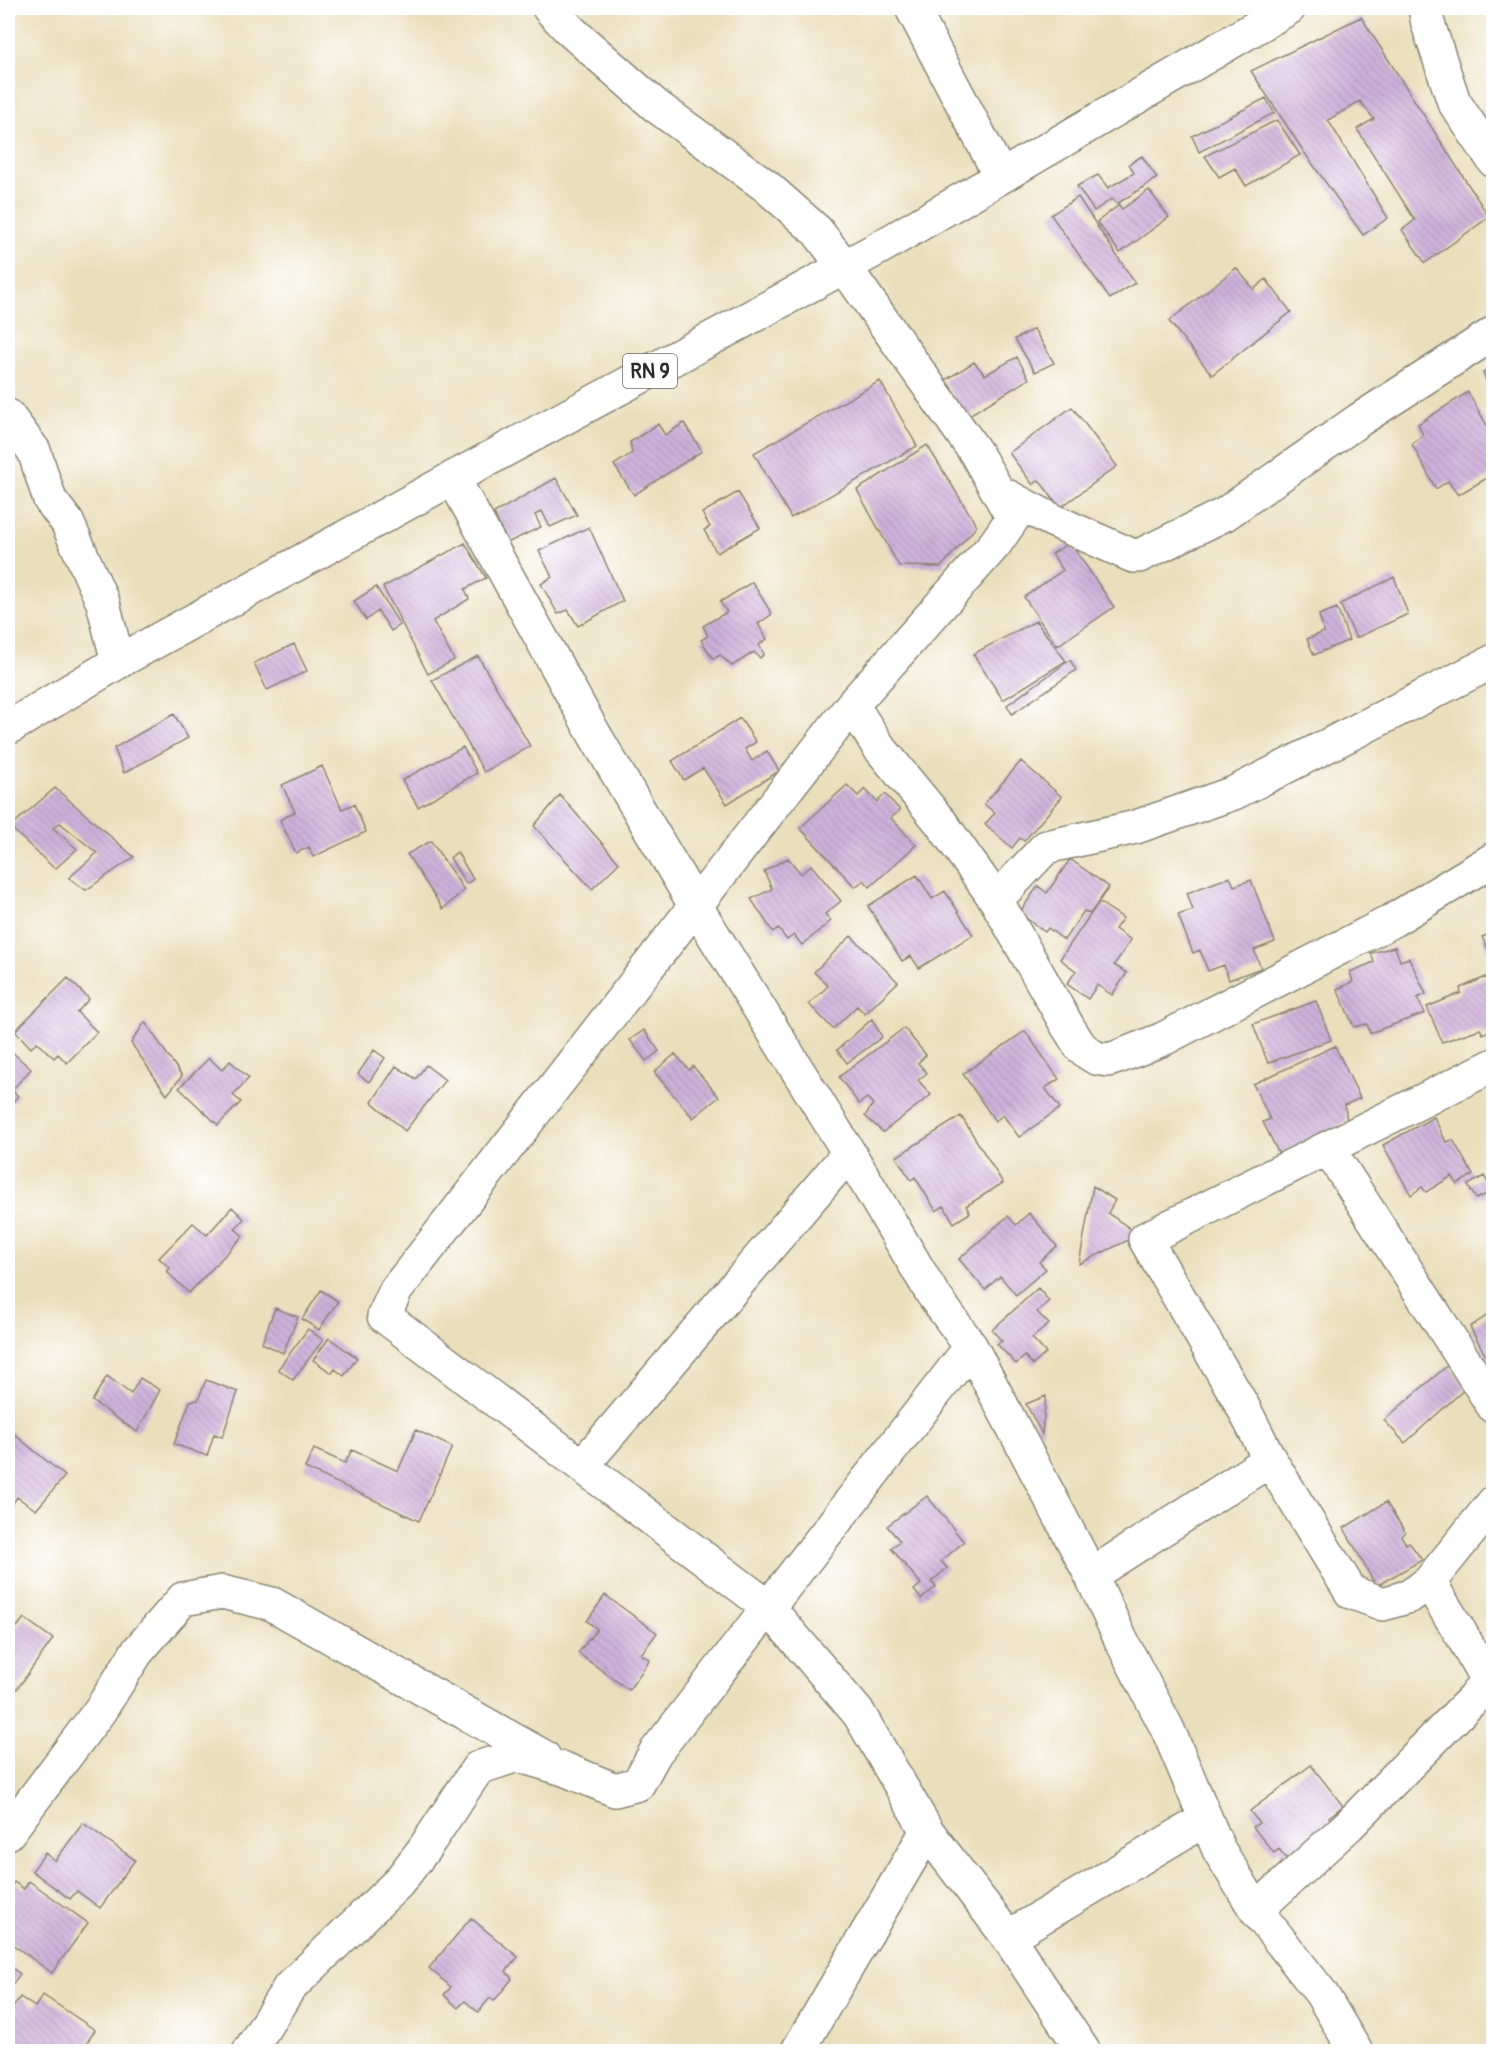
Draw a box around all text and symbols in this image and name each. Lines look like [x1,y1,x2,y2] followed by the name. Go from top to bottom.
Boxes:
[623,354,677,388] road number: RN 9

